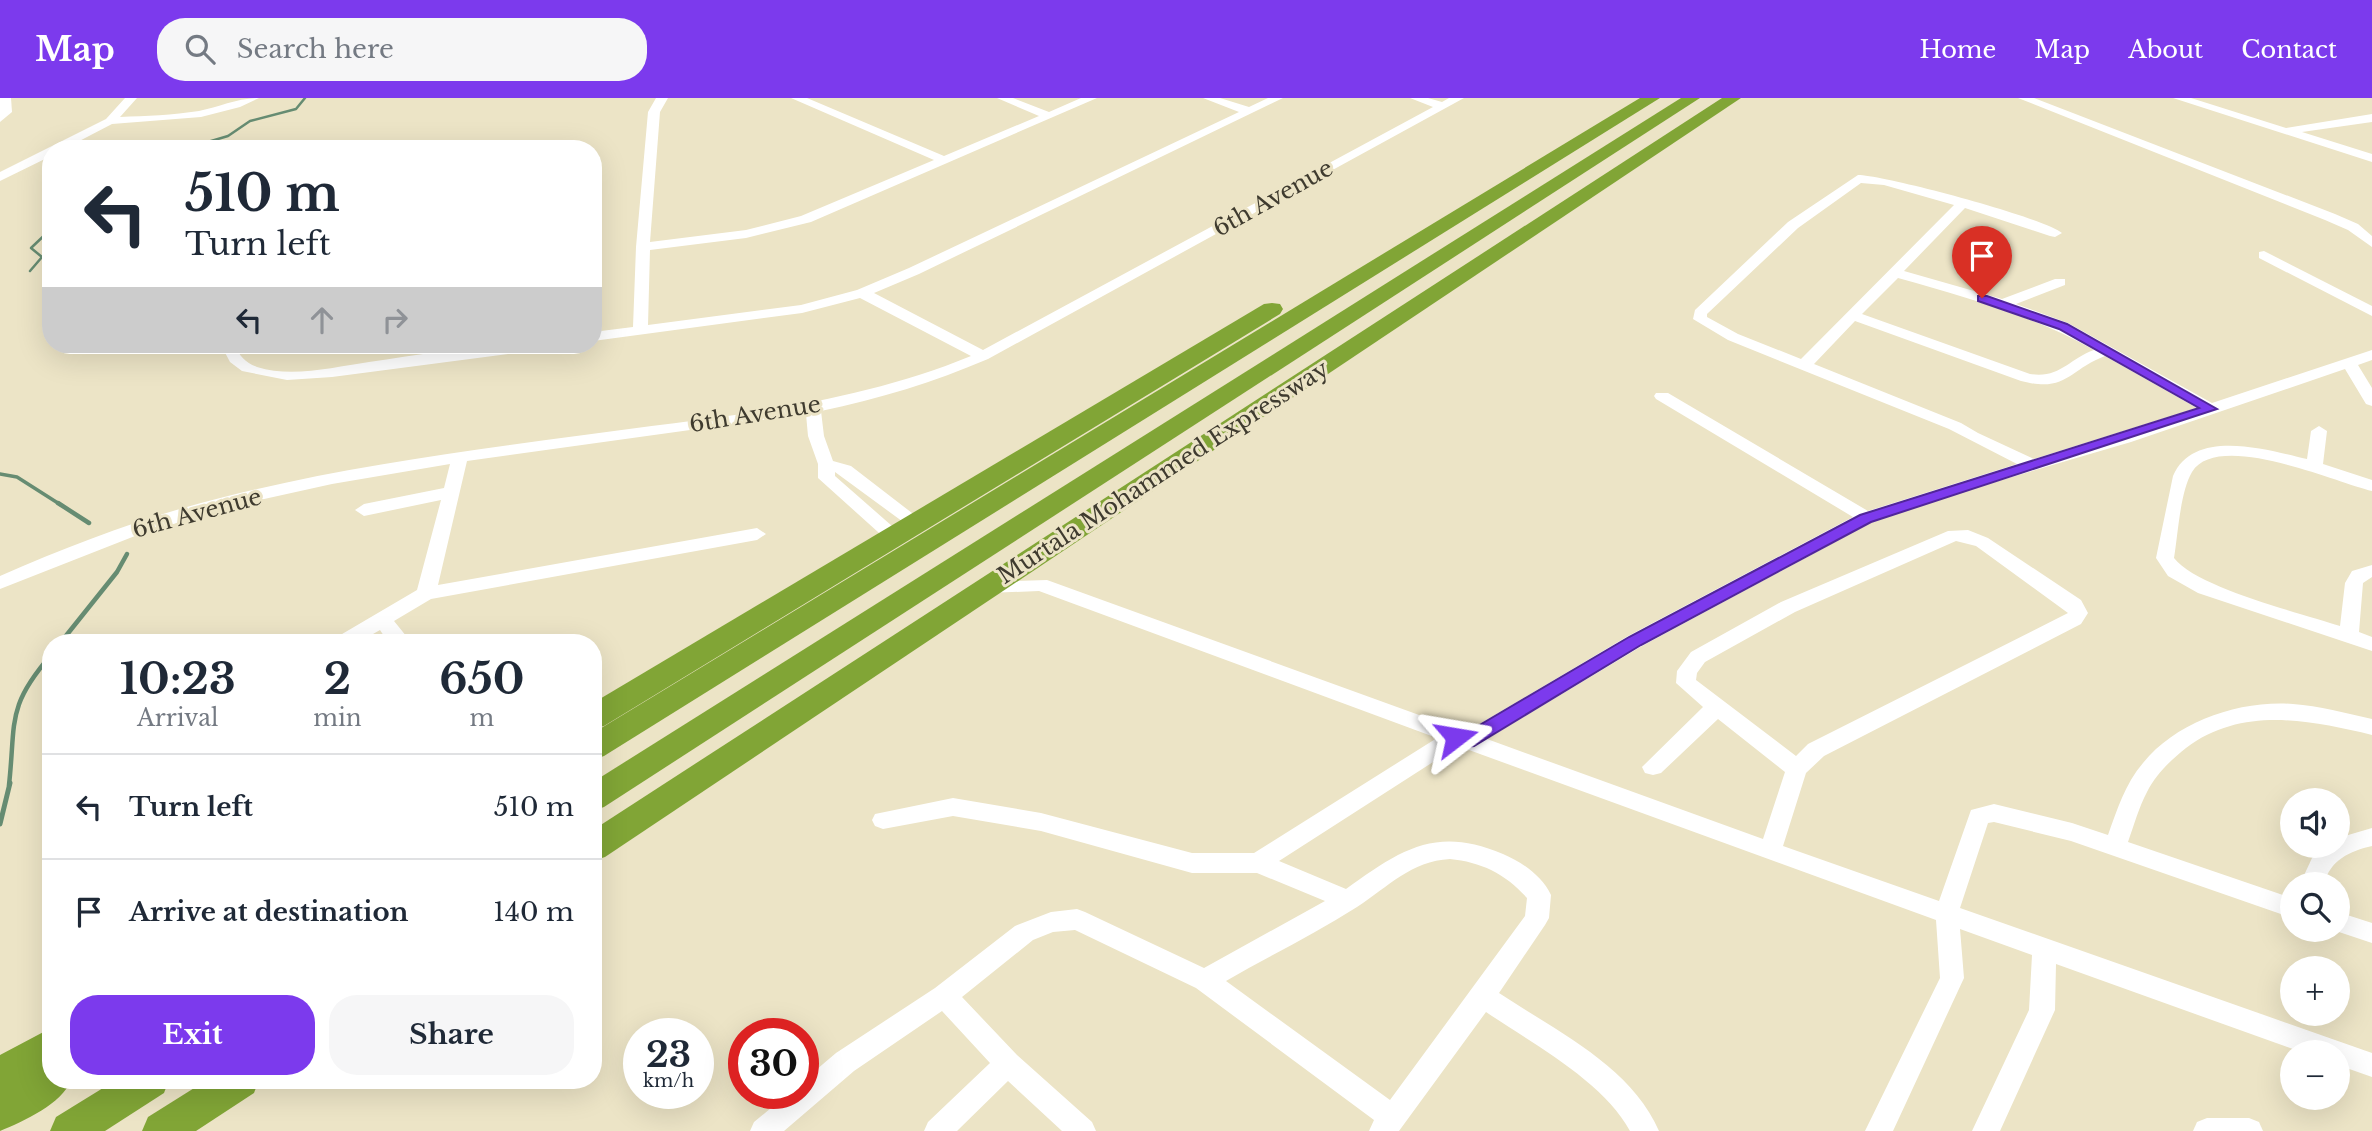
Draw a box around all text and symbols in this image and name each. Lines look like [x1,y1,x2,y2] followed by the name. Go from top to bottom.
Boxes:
[157,18,647,81] search box
[35,29,115,70] text: Map
[181,30,219,68] icon: search
[237,33,394,65] text: Search here
[1920,35,1996,64] text: Home
[2034,35,2090,64] text: Map
[2128,35,2203,64] text: About
[2241,35,2337,64] text: Contact
[1208,154,1338,242] street label: 6th Avenue
[185,163,340,224] text: 510 m
[70,168,161,259] icon: left
[185,224,331,264] text: Turn left
[1952,226,2012,298] pin
[1963,237,2001,275] icon: arrive
[230,301,268,339] icon: left
[303,301,341,339] icon: ahead
[376,301,414,339] icon: right
[992,354,1334,590] street label: Murtala Mohammed Expressway
[687,390,823,438] street label: 6th Avenue
[129,482,265,544] street label: 6th Avenue
[120,653,236,705] text: 10:23
[324,653,351,705] text: 2
[439,653,524,705] text: 650
[1419,700,1493,774] position arrow
[137,704,218,732] text: Arrival
[313,704,362,732] text: min
[470,704,494,732] text: m
[70,788,108,826] icon: left
[2280,788,2350,1110] map controls
[2280,788,2350,858] button: sound
[129,791,253,823] text: Turn left
[494,791,574,823] text: 510 m
[2280,872,2350,942] button: search
[70,893,108,931] icon: arrive
[129,896,409,928] text: Arrive at destination
[493,896,574,928] text: 140 m
[2280,956,2350,1026] button: +
[70,995,315,1075] button: Exit
[329,995,574,1075] button: Share
[728,1018,819,1109] speed limit sign: 30
[646,1033,691,1076] text: 23
[2280,1040,2350,1110] button: −
[643,1070,694,1092] text: km/h

